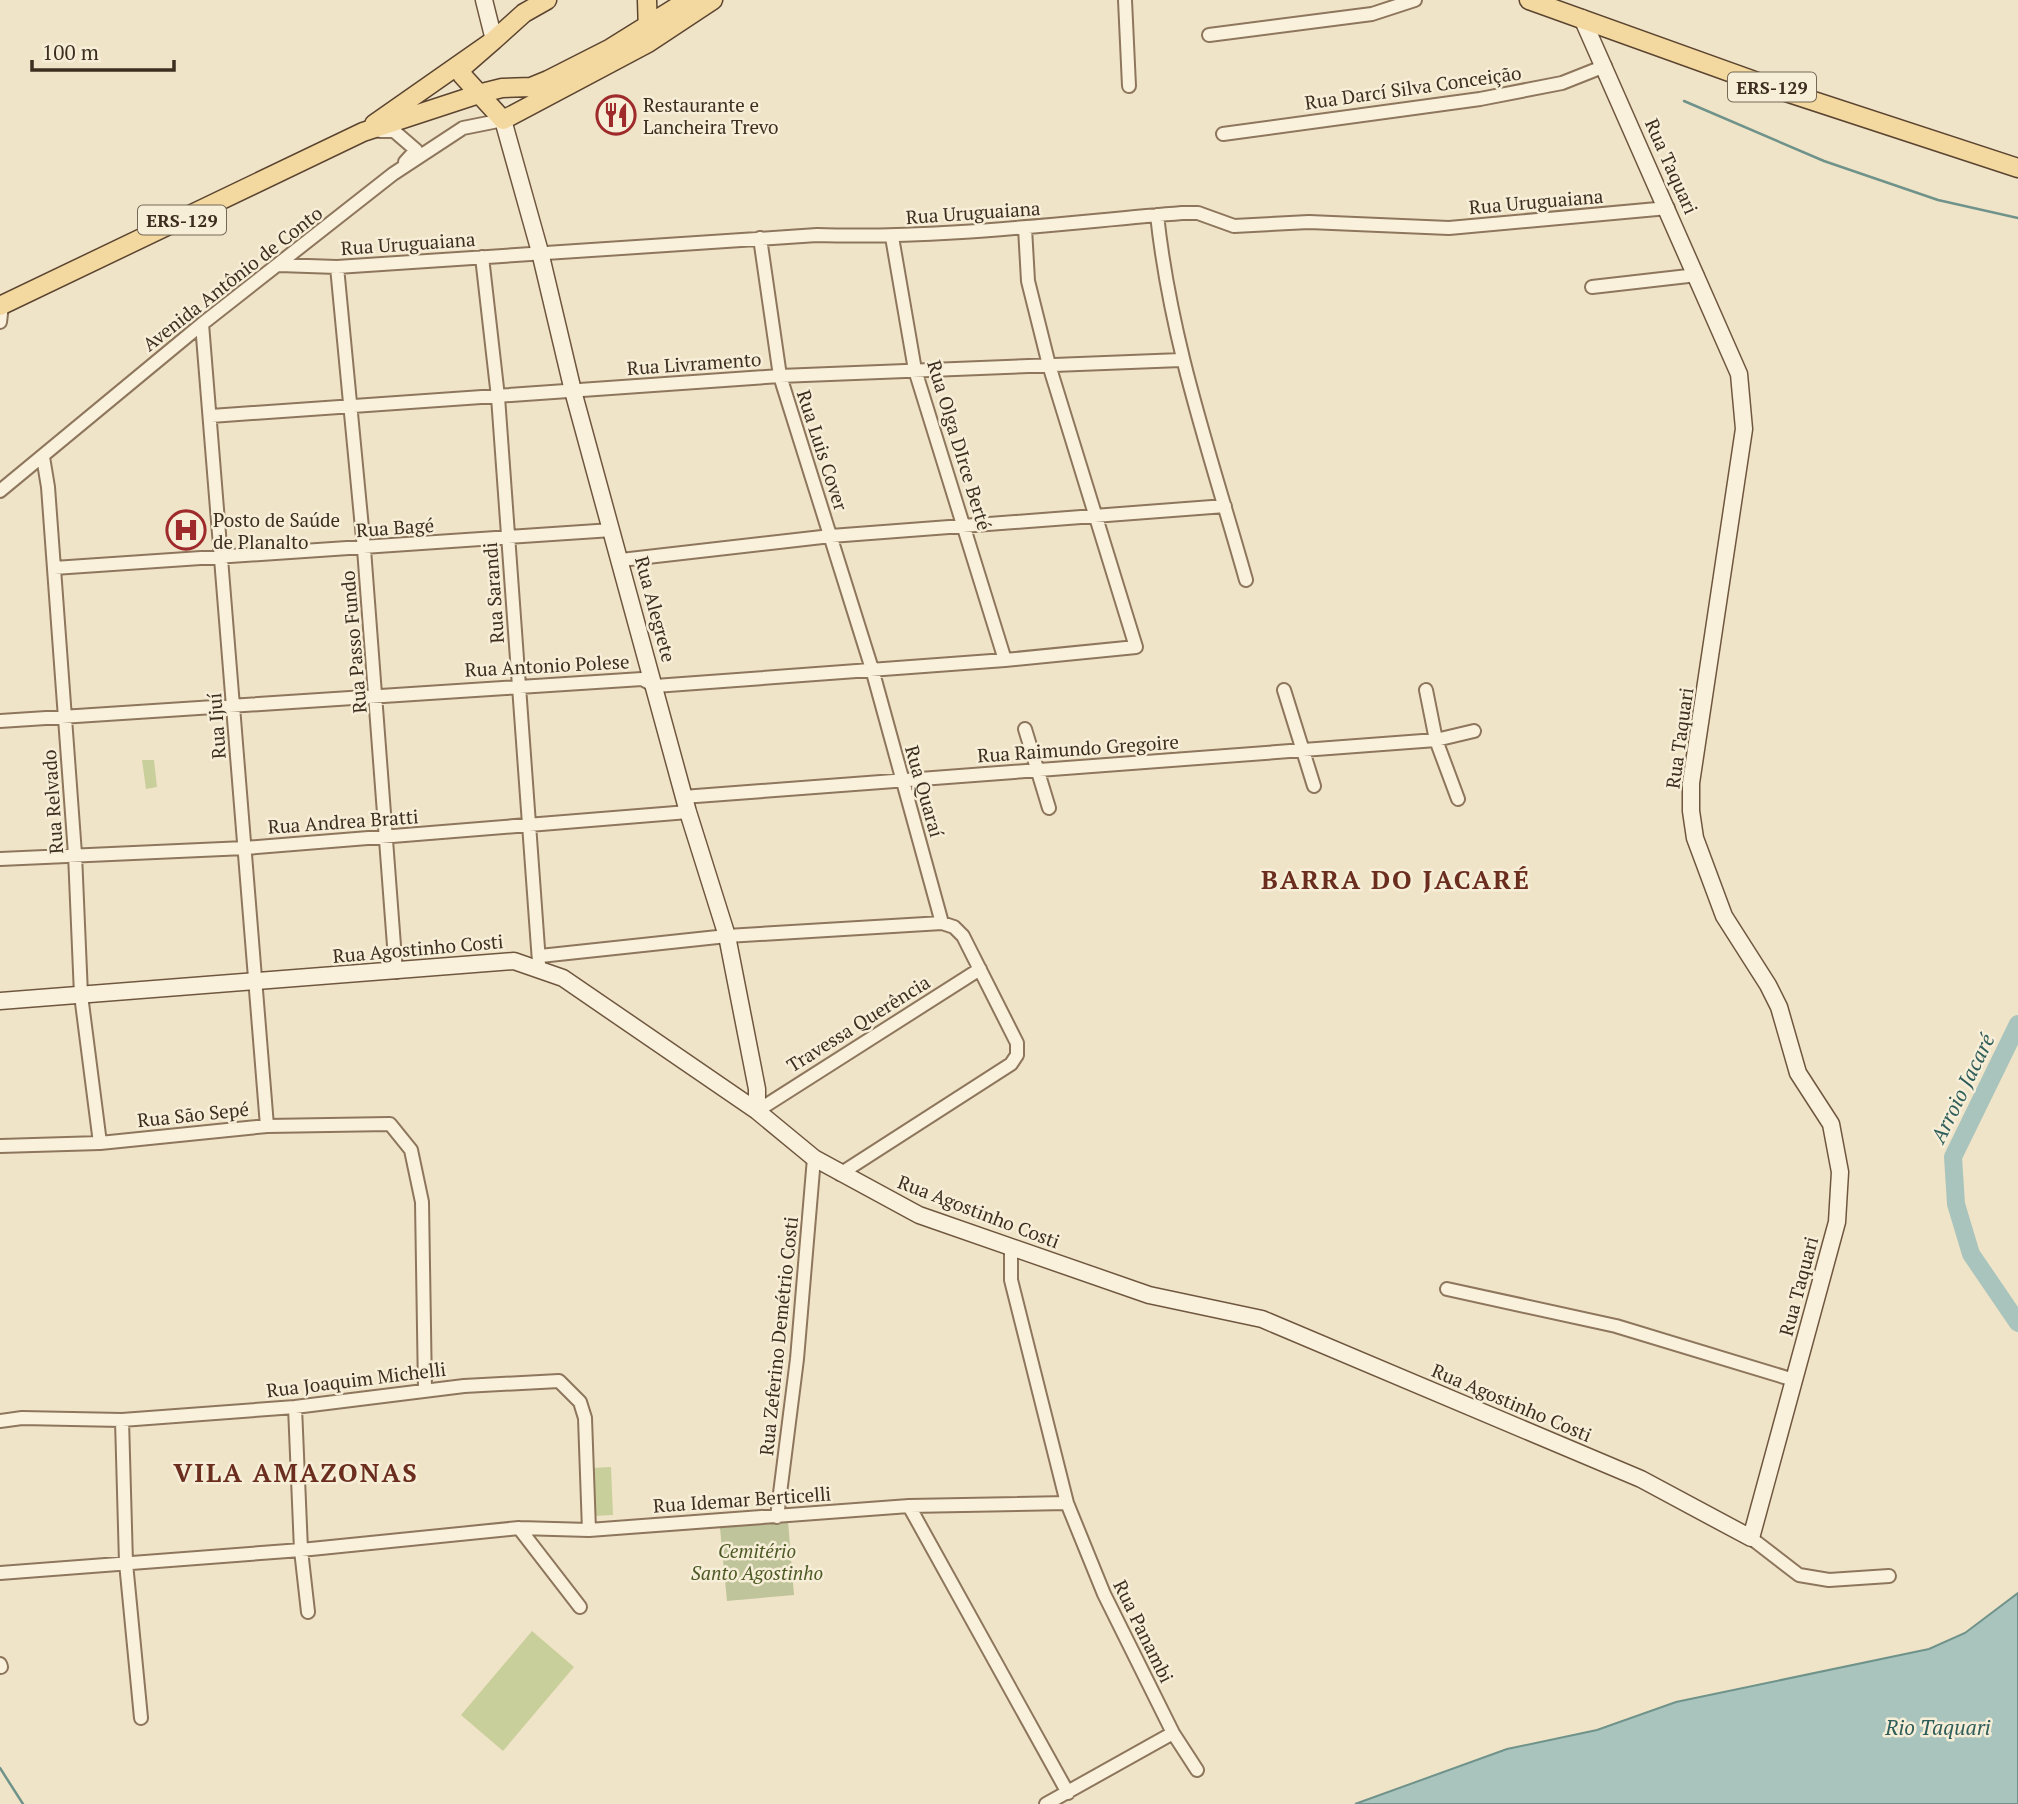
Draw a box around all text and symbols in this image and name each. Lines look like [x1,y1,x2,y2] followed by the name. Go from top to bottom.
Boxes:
[32,28,173,72] scale bar
[42,38,99,66] text: 100 m
[1303,59,1523,115] street label: Rua Darcí Silva Conceição
[1728,72,1816,102] road number: ERS-129
[643,92,779,139] place label: Restaurante e Lancheira Trevo
[595,94,637,136] restaurant icon: Restaurante e Lancheira Trevo
[1640,114,1704,218] street label: Rua Taquari
[1468,183,1605,219] street label: Rua Uruguaiana
[905,195,1042,229] street label: Rua Uruguaiana
[137,200,327,356] street label: Avenida Antônio de Conto
[138,205,226,234] road number: ERS-129
[340,226,477,260] street label: Rua Uruguaiana
[626,346,762,380] street label: Rua Livramento
[922,357,998,533] street label: Rua Olga DIrce Berté
[792,387,854,514] street label: Rua Luis Cover
[213,507,340,554] place label: Posto de Saúde de Planalto
[165,509,207,551] hospital icon: Posto de Saúde de Planalto
[355,512,435,542] street label: Rua Bagé
[477,542,509,644] street label: Rua Sarandi
[630,553,682,665] street label: Rua Alegrete
[334,570,372,714] street label: Rua Passo Fundo
[464,648,630,682] street label: Rua Antonio Polese
[1660,686,1698,790] street label: Rua Taquari
[201,692,231,760] street label: Rua Ijuí
[976,728,1180,768] street label: Rua Raimundo Gregoire
[900,742,950,840] street label: Rua Quaraí
[36,749,68,855] street label: Rua Relvado
[267,803,419,839] street label: Rua Andrea Bratti
[1261,862,1531,896] district label: BARRA DO JACARÉ
[331,928,505,968] street label: Rua Agostinho Costi
[782,969,935,1077] street label: Travessa Querência
[1923,1028,2001,1149] water label: Arroio Jacaré
[136,1096,250,1132] street label: Rua São Sepé
[894,1169,1064,1253] street label: Rua Agostinho Costi
[753,1215,803,1457] street label: Rua Zeferino Demétrio Costi
[1773,1234,1823,1338] street label: Rua Taquari
[265,1356,447,1402] street label: Rua Joaquim Michelli
[1428,1357,1596,1447] street label: Rua Agostinho Costi
[173,1455,419,1489] district label: VILA AMAZONAS
[652,1480,832,1518] street label: Rua Idemar Berticelli
[691,1538,823,1585] park label: Cemitério Santo Agostinho
[1108,1575,1180,1687] street label: Rua Panambi
[1884,1713,1991,1741] water label: Rio Taquari

